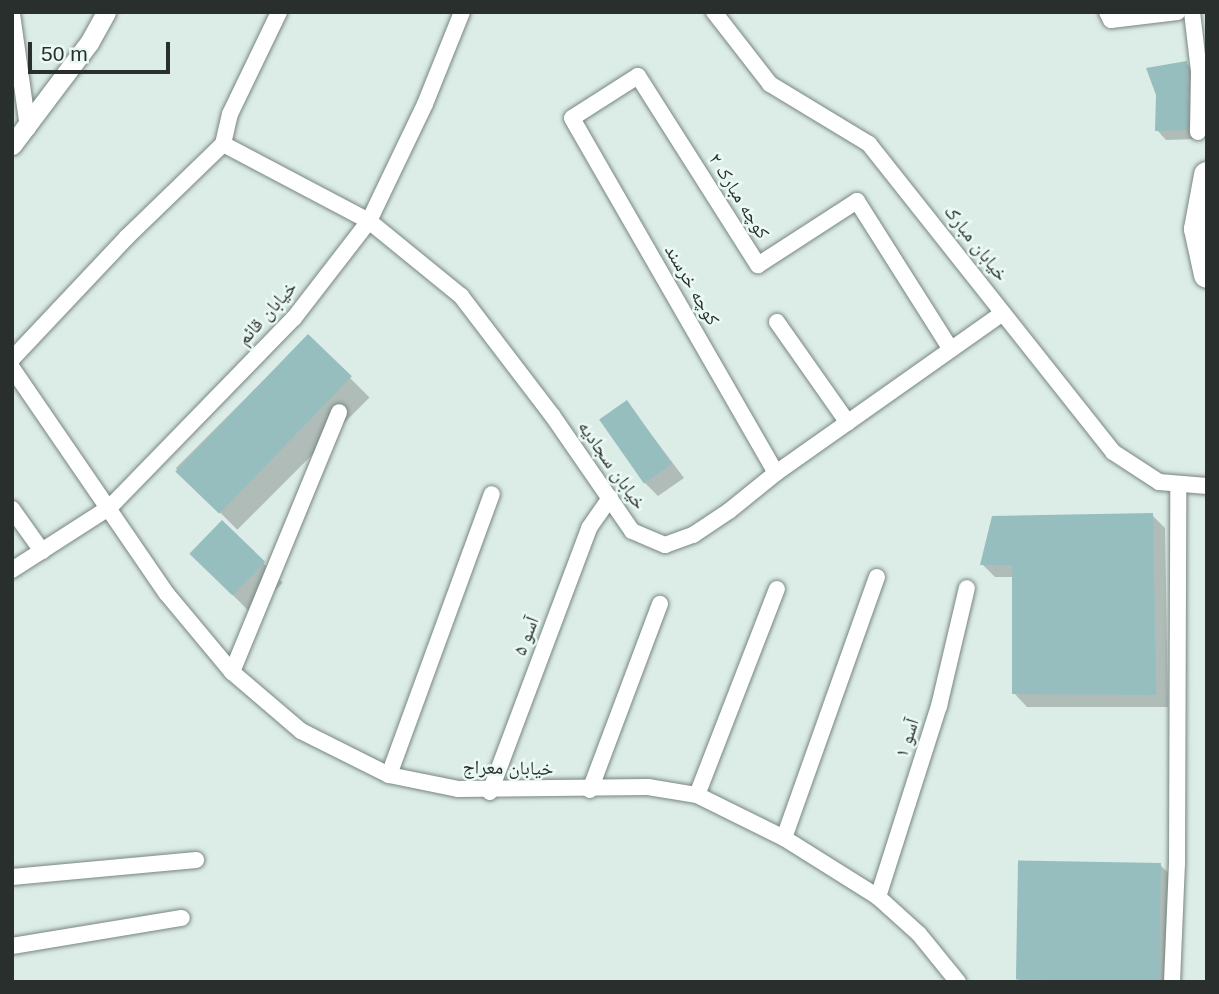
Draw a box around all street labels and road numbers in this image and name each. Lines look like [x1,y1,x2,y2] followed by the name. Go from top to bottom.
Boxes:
[704,149,774,243] street label: کوچه مبارک ۲
[939,200,1013,286] street label: خیابان مبارک
[660,241,724,329] street label: کوچه خرسند
[232,276,302,350] street label: خیابان قائم
[573,416,651,514] street label: خیابان سجادیه
[508,613,544,659] street label: آسو ۵
[890,716,924,760] street label: آسو ۱
[462,756,554,780] street label: خیابان معراج

